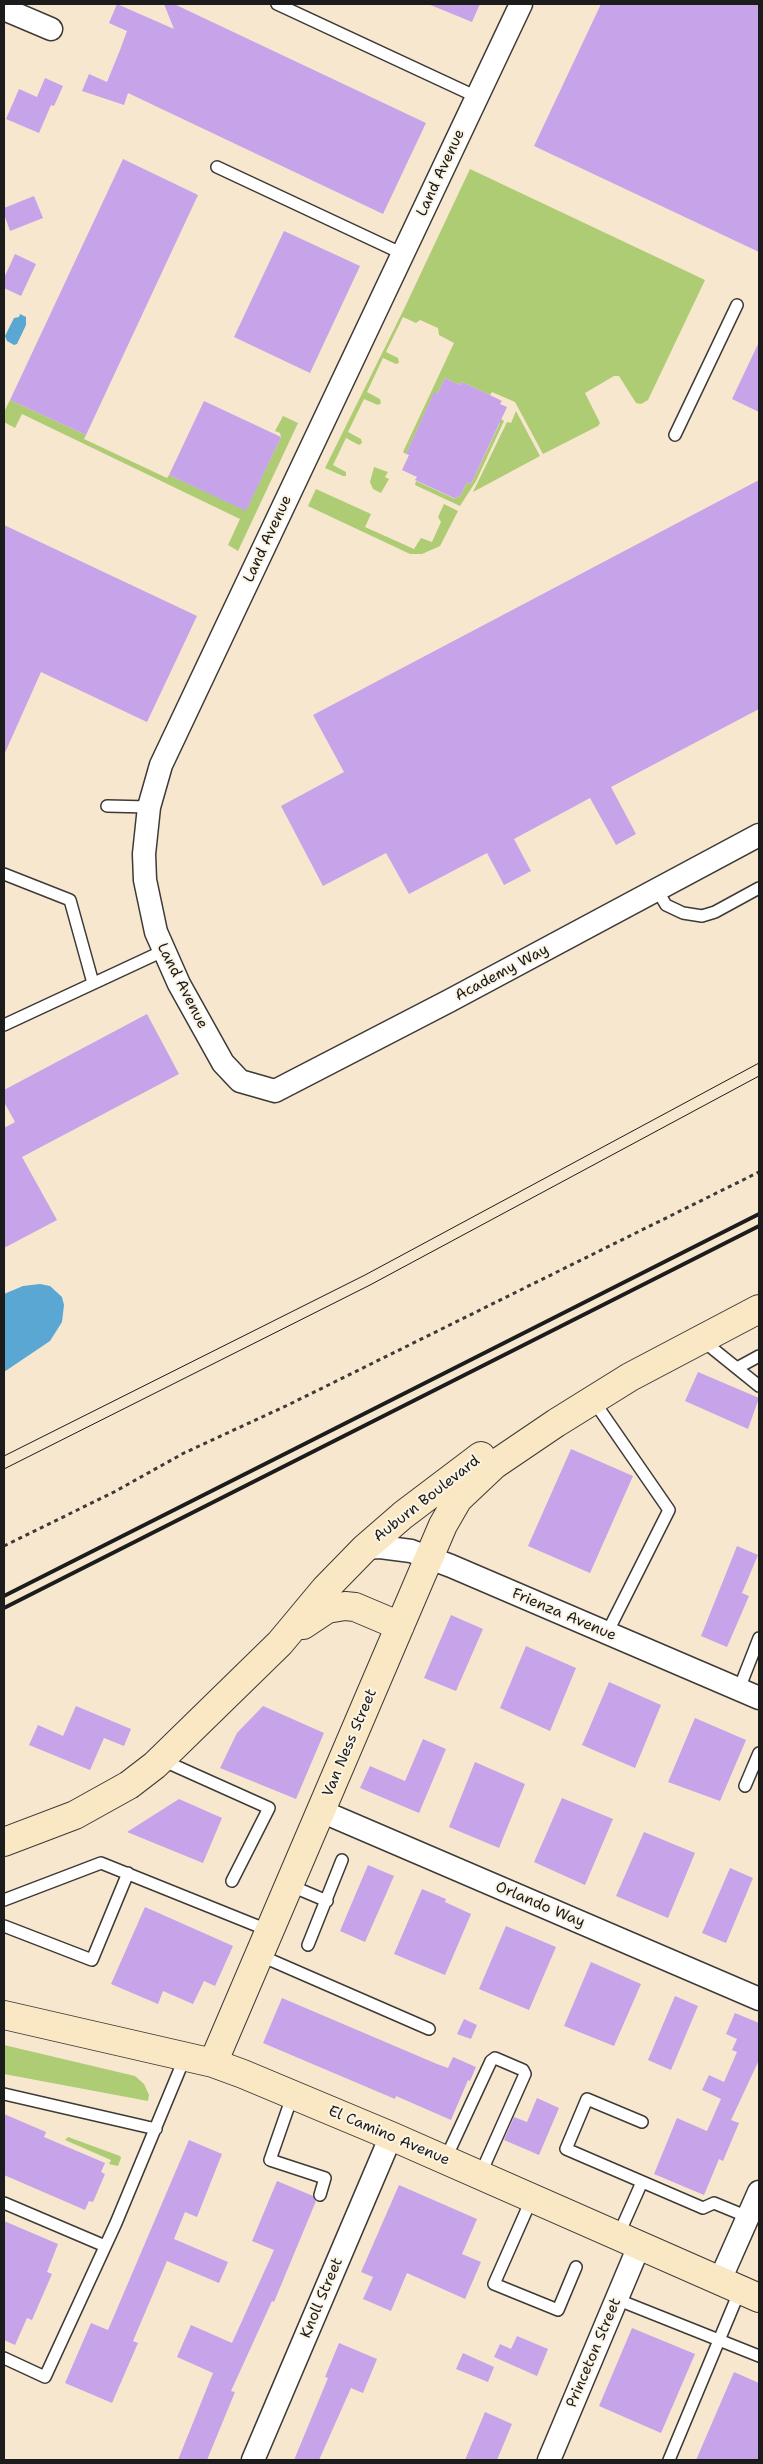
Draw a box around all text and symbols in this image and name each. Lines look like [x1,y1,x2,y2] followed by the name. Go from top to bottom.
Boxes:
[413,127,469,219] street label: Land Avenue
[240,493,296,585] street label: Land Avenue
[153,940,211,1032] street label: Land Avenue
[452,941,552,1005] street label: Academy Way
[370,1452,484,1546] street label: Auburn Boulevard
[509,1585,619,1645] street label: Frienza Avenue
[319,1686,381,1800] street label: Van Ness Street
[493,1878,587,1932] street label: Orlando Way
[326,2102,452,2170] street label: El Camino Avenue
[297,2255,347,2341] street label: Knoll Street
[563,2295,625,2411] street label: Princeton Street

